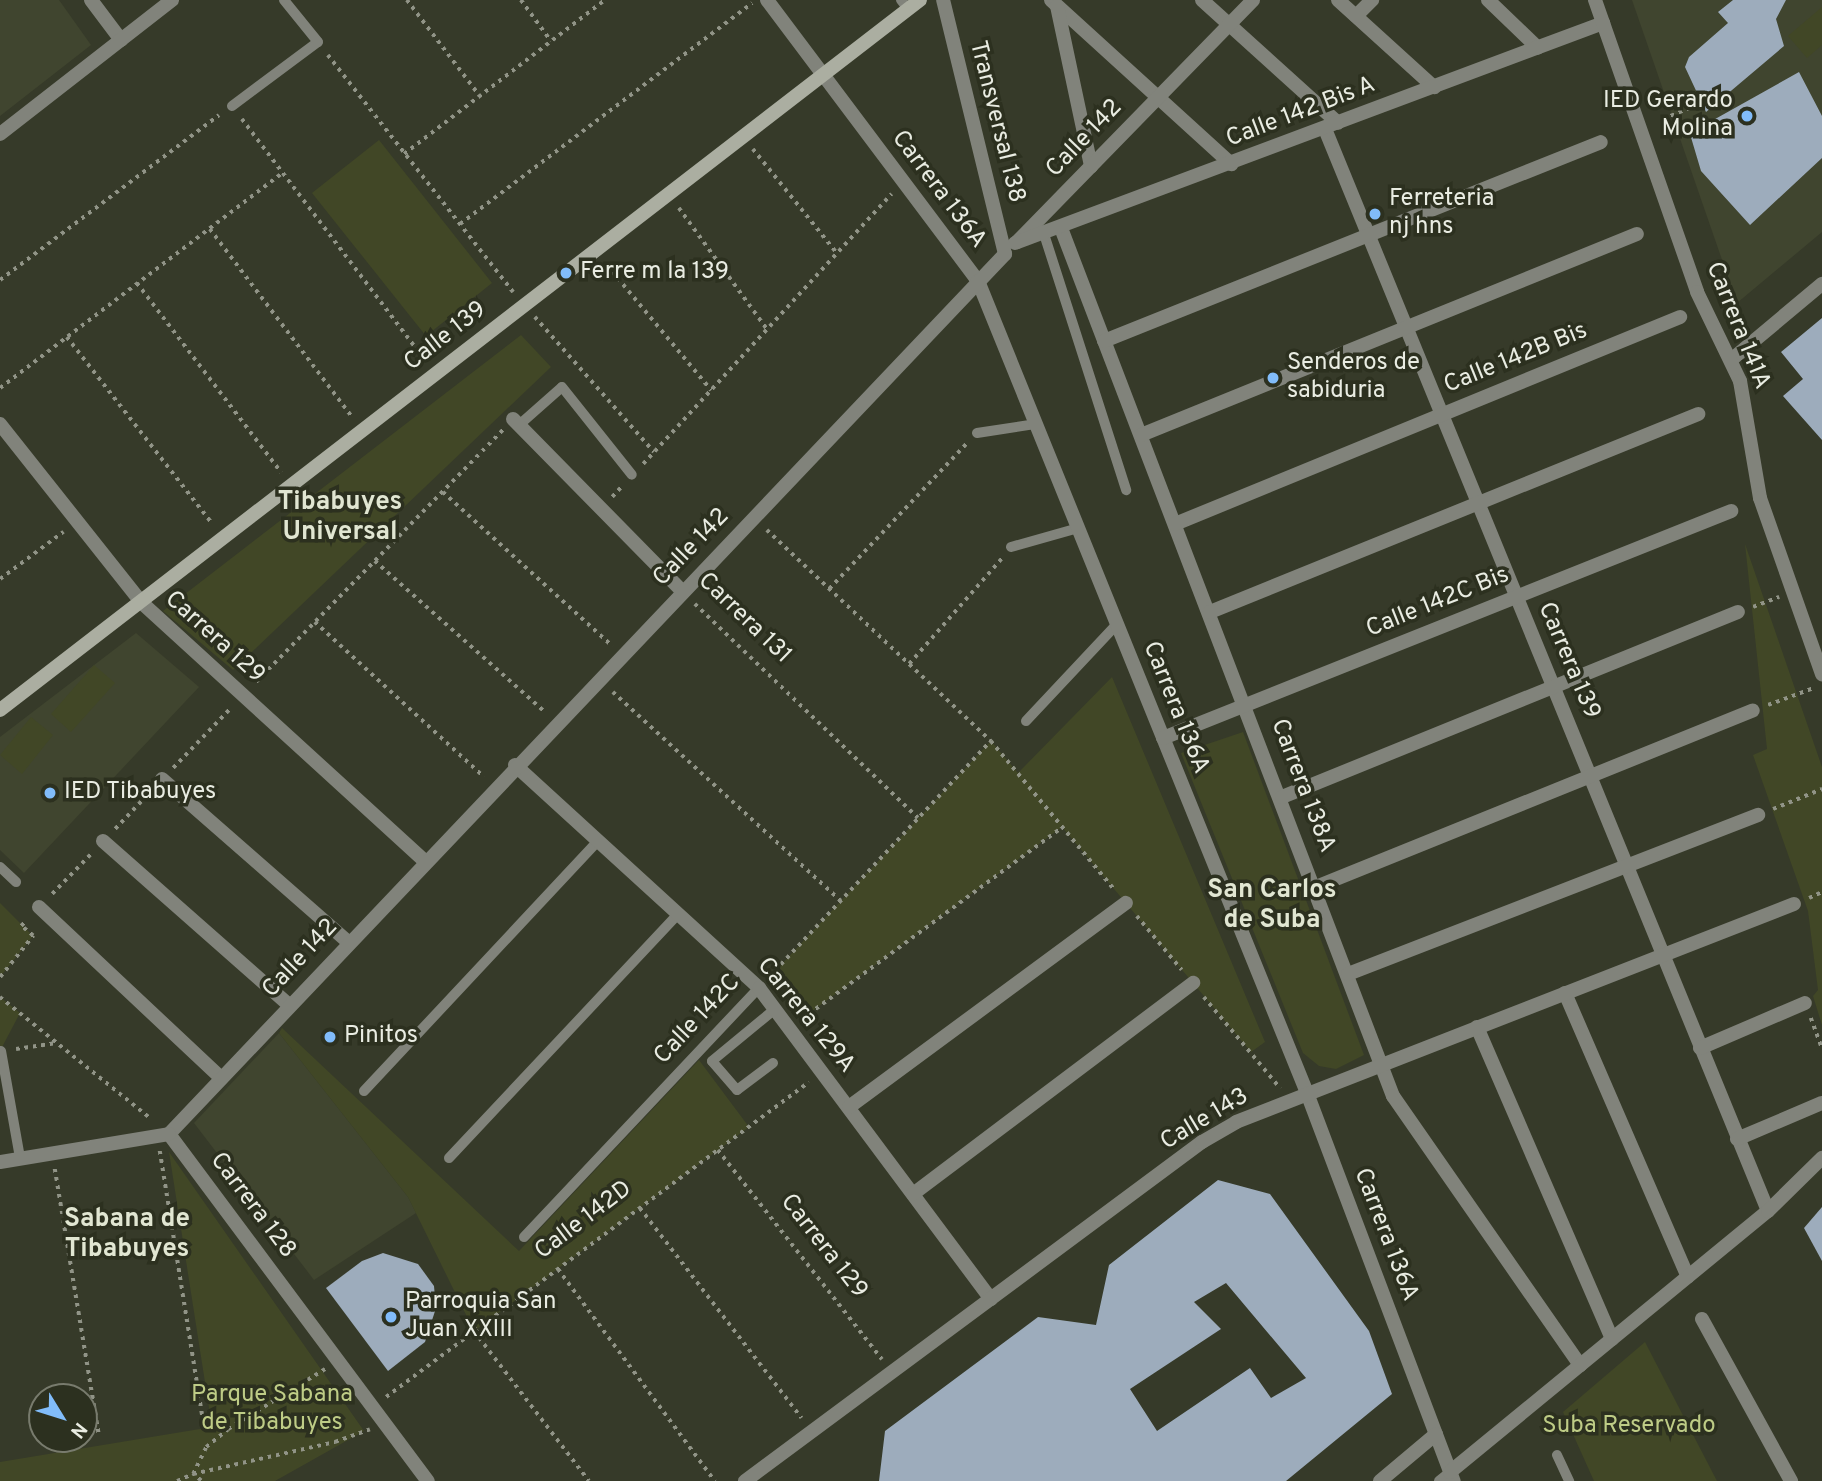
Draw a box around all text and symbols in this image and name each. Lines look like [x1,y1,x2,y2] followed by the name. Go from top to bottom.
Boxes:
[962,38,1030,206] street label: Transversal 138
[1222,71,1380,155] street label: Calle 142 Bis A
[1603,88,1733,144] place label: IED Gerardo Molina
[1041,94,1129,184] street label: Calle 142
[1739,108,1755,124] marker: IED Gerardo Molina
[884,125,992,255] street label: Carrera 136A
[1389,186,1494,242] place label: Ferreteria nj hns
[1367,206,1383,222] marker: Ferreteria nj hns
[1698,258,1776,394] street label: Carrera 141A
[580,259,729,287] place label: Ferre m la 139
[558,265,574,281] marker: Ferre m la 139
[399,296,493,378] street label: Calle 139
[1440,317,1592,401] street label: Calle 142B Bis
[1287,350,1420,406] place label: Senderos de sabiduria
[1265,370,1281,386] marker: Senderos de sabiduria
[278,487,402,548] district label: Tibabuyes Universal
[648,503,736,593] street label: Calle 142
[1362,561,1514,645] street label: Calle 142C Bis
[691,567,797,671] street label: Carrera 131
[158,586,270,690] street label: Carrera 129
[1531,598,1605,724] street label: Carrera 139
[1135,638,1215,778] street label: Carrera 136A
[1263,715,1341,857] street label: Carrera 138A
[64,779,217,807] place label: IED Tibabuyes
[42,785,58,801] marker: IED Tibabuyes
[1207,875,1337,936] district label: San Carlos de Suba
[257,914,345,1004] street label: Calle 142
[750,953,860,1079] street label: Carrera 129A
[649,969,747,1071] street label: Calle 142C
[344,1023,418,1051] place label: Pinitos
[322,1029,338,1045] marker: Pinitos
[1156,1083,1254,1157] street label: Calle 143
[203,1147,301,1265] street label: Carrera 128
[1346,1164,1424,1306] street label: Carrera 136A
[530,1175,638,1267] street label: Calle 142D
[773,1189,873,1305] street label: Carrera 129
[64,1204,190,1266] district label: Sabana de Tibabuyes
[405,1289,557,1345] place label: Parroquia San Juan XXIII
[383,1309,399,1325] marker: Parroquia San Juan XXIII
[191,1382,353,1438] park label: Parque Sabana de Tibabuyes
[28,1383,98,1453] north arrow
[1542,1413,1716,1441] park label: Suba Reservado
[64,1417,92,1442] text: N

